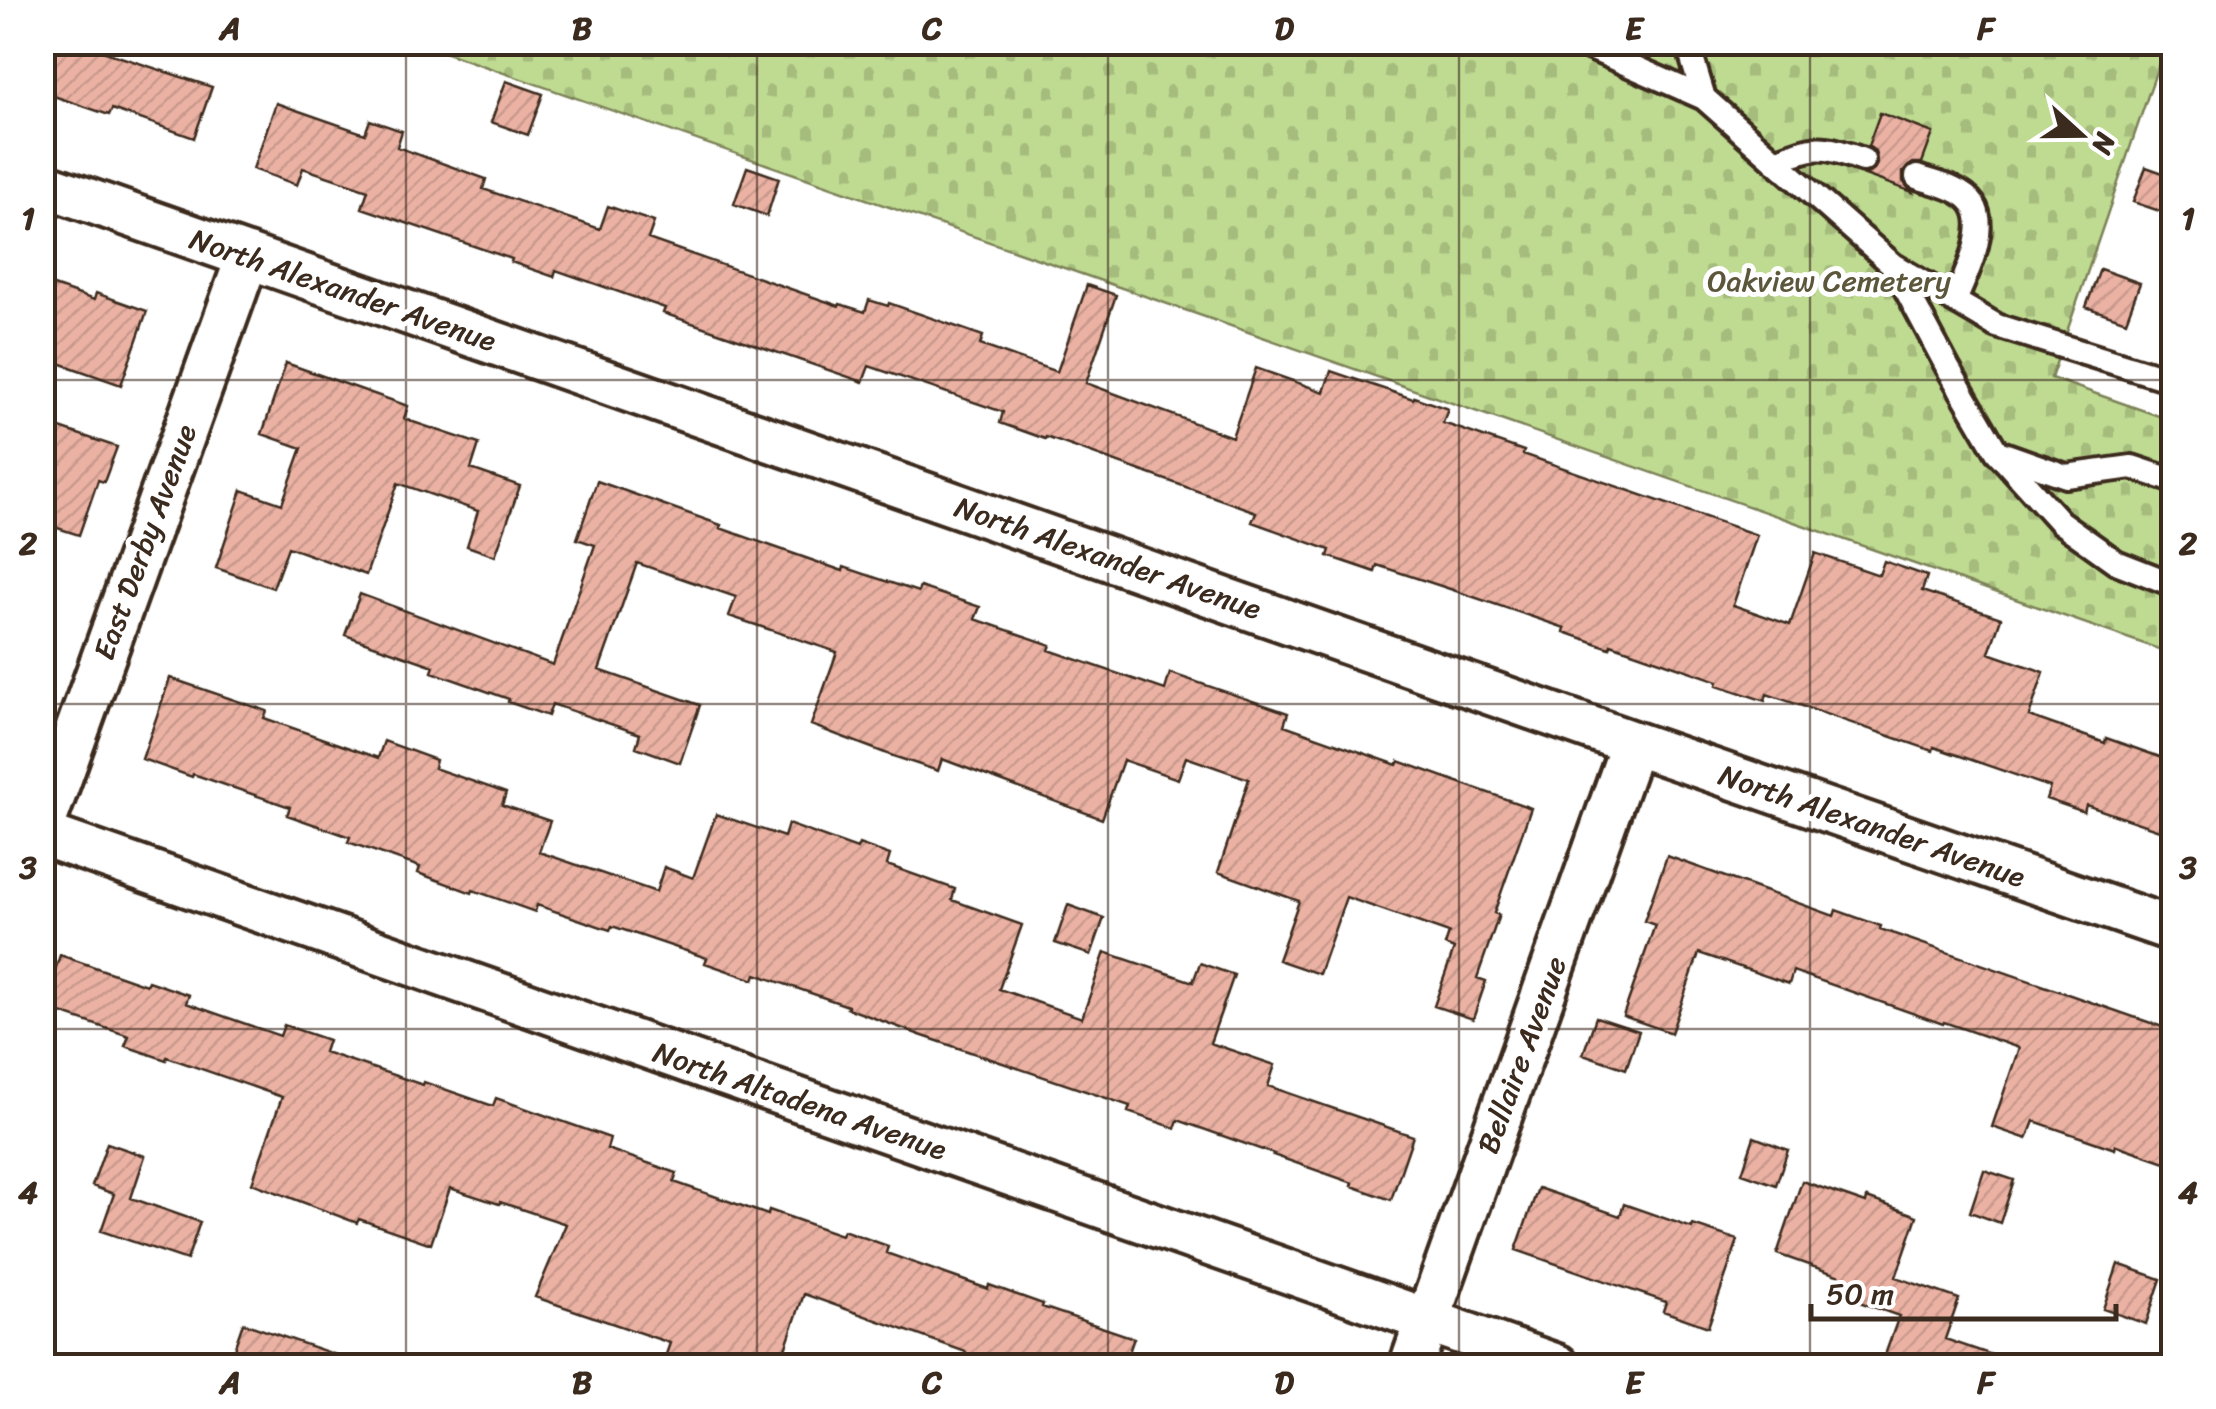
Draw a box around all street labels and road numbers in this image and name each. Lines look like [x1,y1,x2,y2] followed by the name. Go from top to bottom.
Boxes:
[182,212,504,368] street label: North Alexander Avenue
[77,416,213,668] street label: East Derby Avenue
[947,480,1269,636] street label: North Alexander Avenue
[1711,748,2033,904] street label: North Alexander Avenue
[1461,948,1583,1162] street label: Bellaire Avenue
[646,1025,954,1177] street label: North Altadena Avenue

